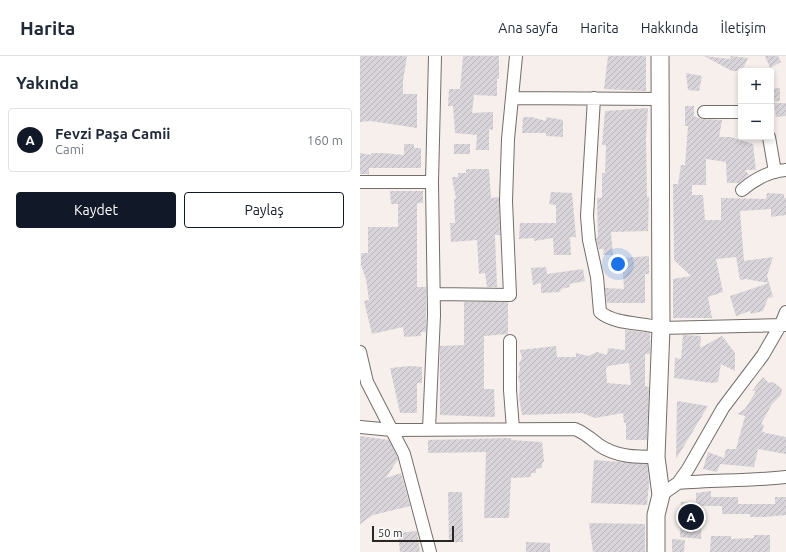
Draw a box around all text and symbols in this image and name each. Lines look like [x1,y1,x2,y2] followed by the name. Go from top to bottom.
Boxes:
[20,17,75,39] text: Harita
[498,20,558,36] text: Ana sayfa
[580,20,619,36] text: Harita
[641,20,699,36] text: Hakkında
[721,20,766,36] text: İletişim
[738,68,774,140] map controls
[738,68,774,104] button: +
[16,73,79,92] text: Yakında
[738,104,774,140] button: −
[55,125,170,142] text: Fevzi Paşa Camii
[25,133,35,147] text: A
[307,133,343,147] text: 160 m
[55,142,84,156] text: Cami
[16,192,176,228] button: Kaydet
[184,192,344,228] button: Paylaş
[608,254,628,274] your location
[678,502,704,532] pin: A
[372,524,454,543] scale bar
[378,527,402,539] text: 50 m

